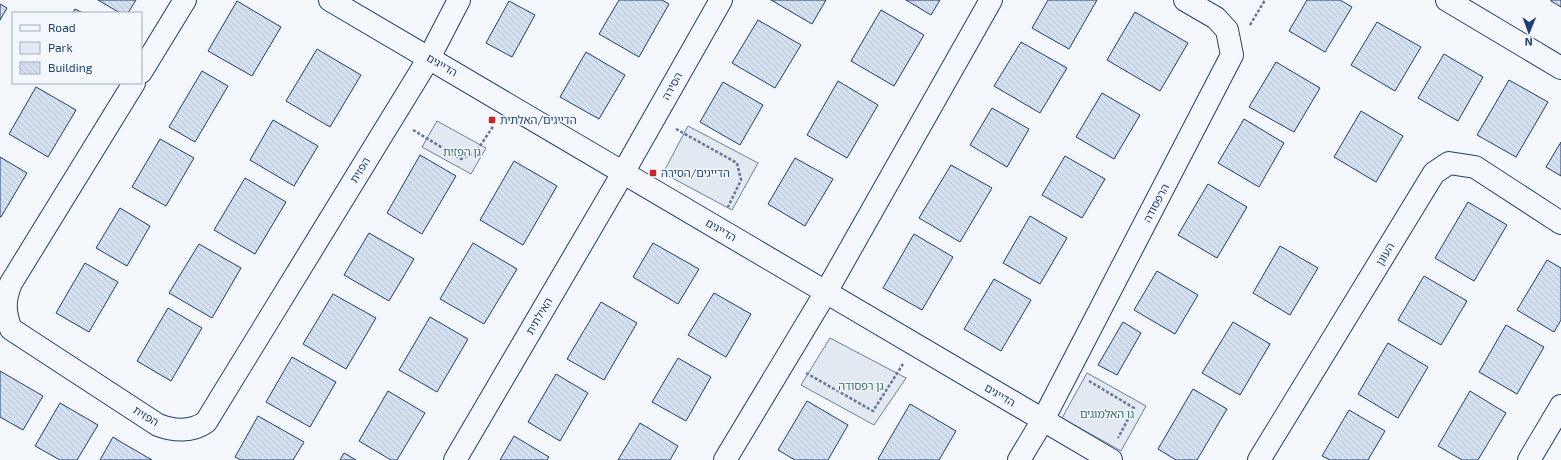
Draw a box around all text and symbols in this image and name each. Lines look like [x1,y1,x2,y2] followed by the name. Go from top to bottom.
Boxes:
[12,12,142,84] legend
[1509,12,1549,52] north arrow
[48,20,76,34] text: Road
[1525,36,1533,49] text: N
[48,40,73,54] text: Park
[424,51,460,79] street label: הדייגים
[48,60,93,74] text: Building
[659,70,684,102] street label: הסירה
[500,113,577,126] place label: הדייגים/האלתית
[487,115,497,125] marker: הדייגים/האלתית
[443,145,481,158] park label: גן הפזית
[347,154,372,185] street label: הפזית
[661,166,730,179] place label: הדייגים/הסירה
[648,168,658,178] marker: הדייגים/הסירה
[1140,181,1171,224] street label: הרפסודה
[703,216,739,244] street label: הדייגים
[1373,240,1396,268] street label: העוגן
[523,295,554,337] street label: האילתית
[838,379,884,392] park label: גן רפסודה
[983,380,1018,409] street label: הדייגים
[131,403,162,428] street label: הפזית
[1080,407,1134,420] park label: גו האלמוגים

